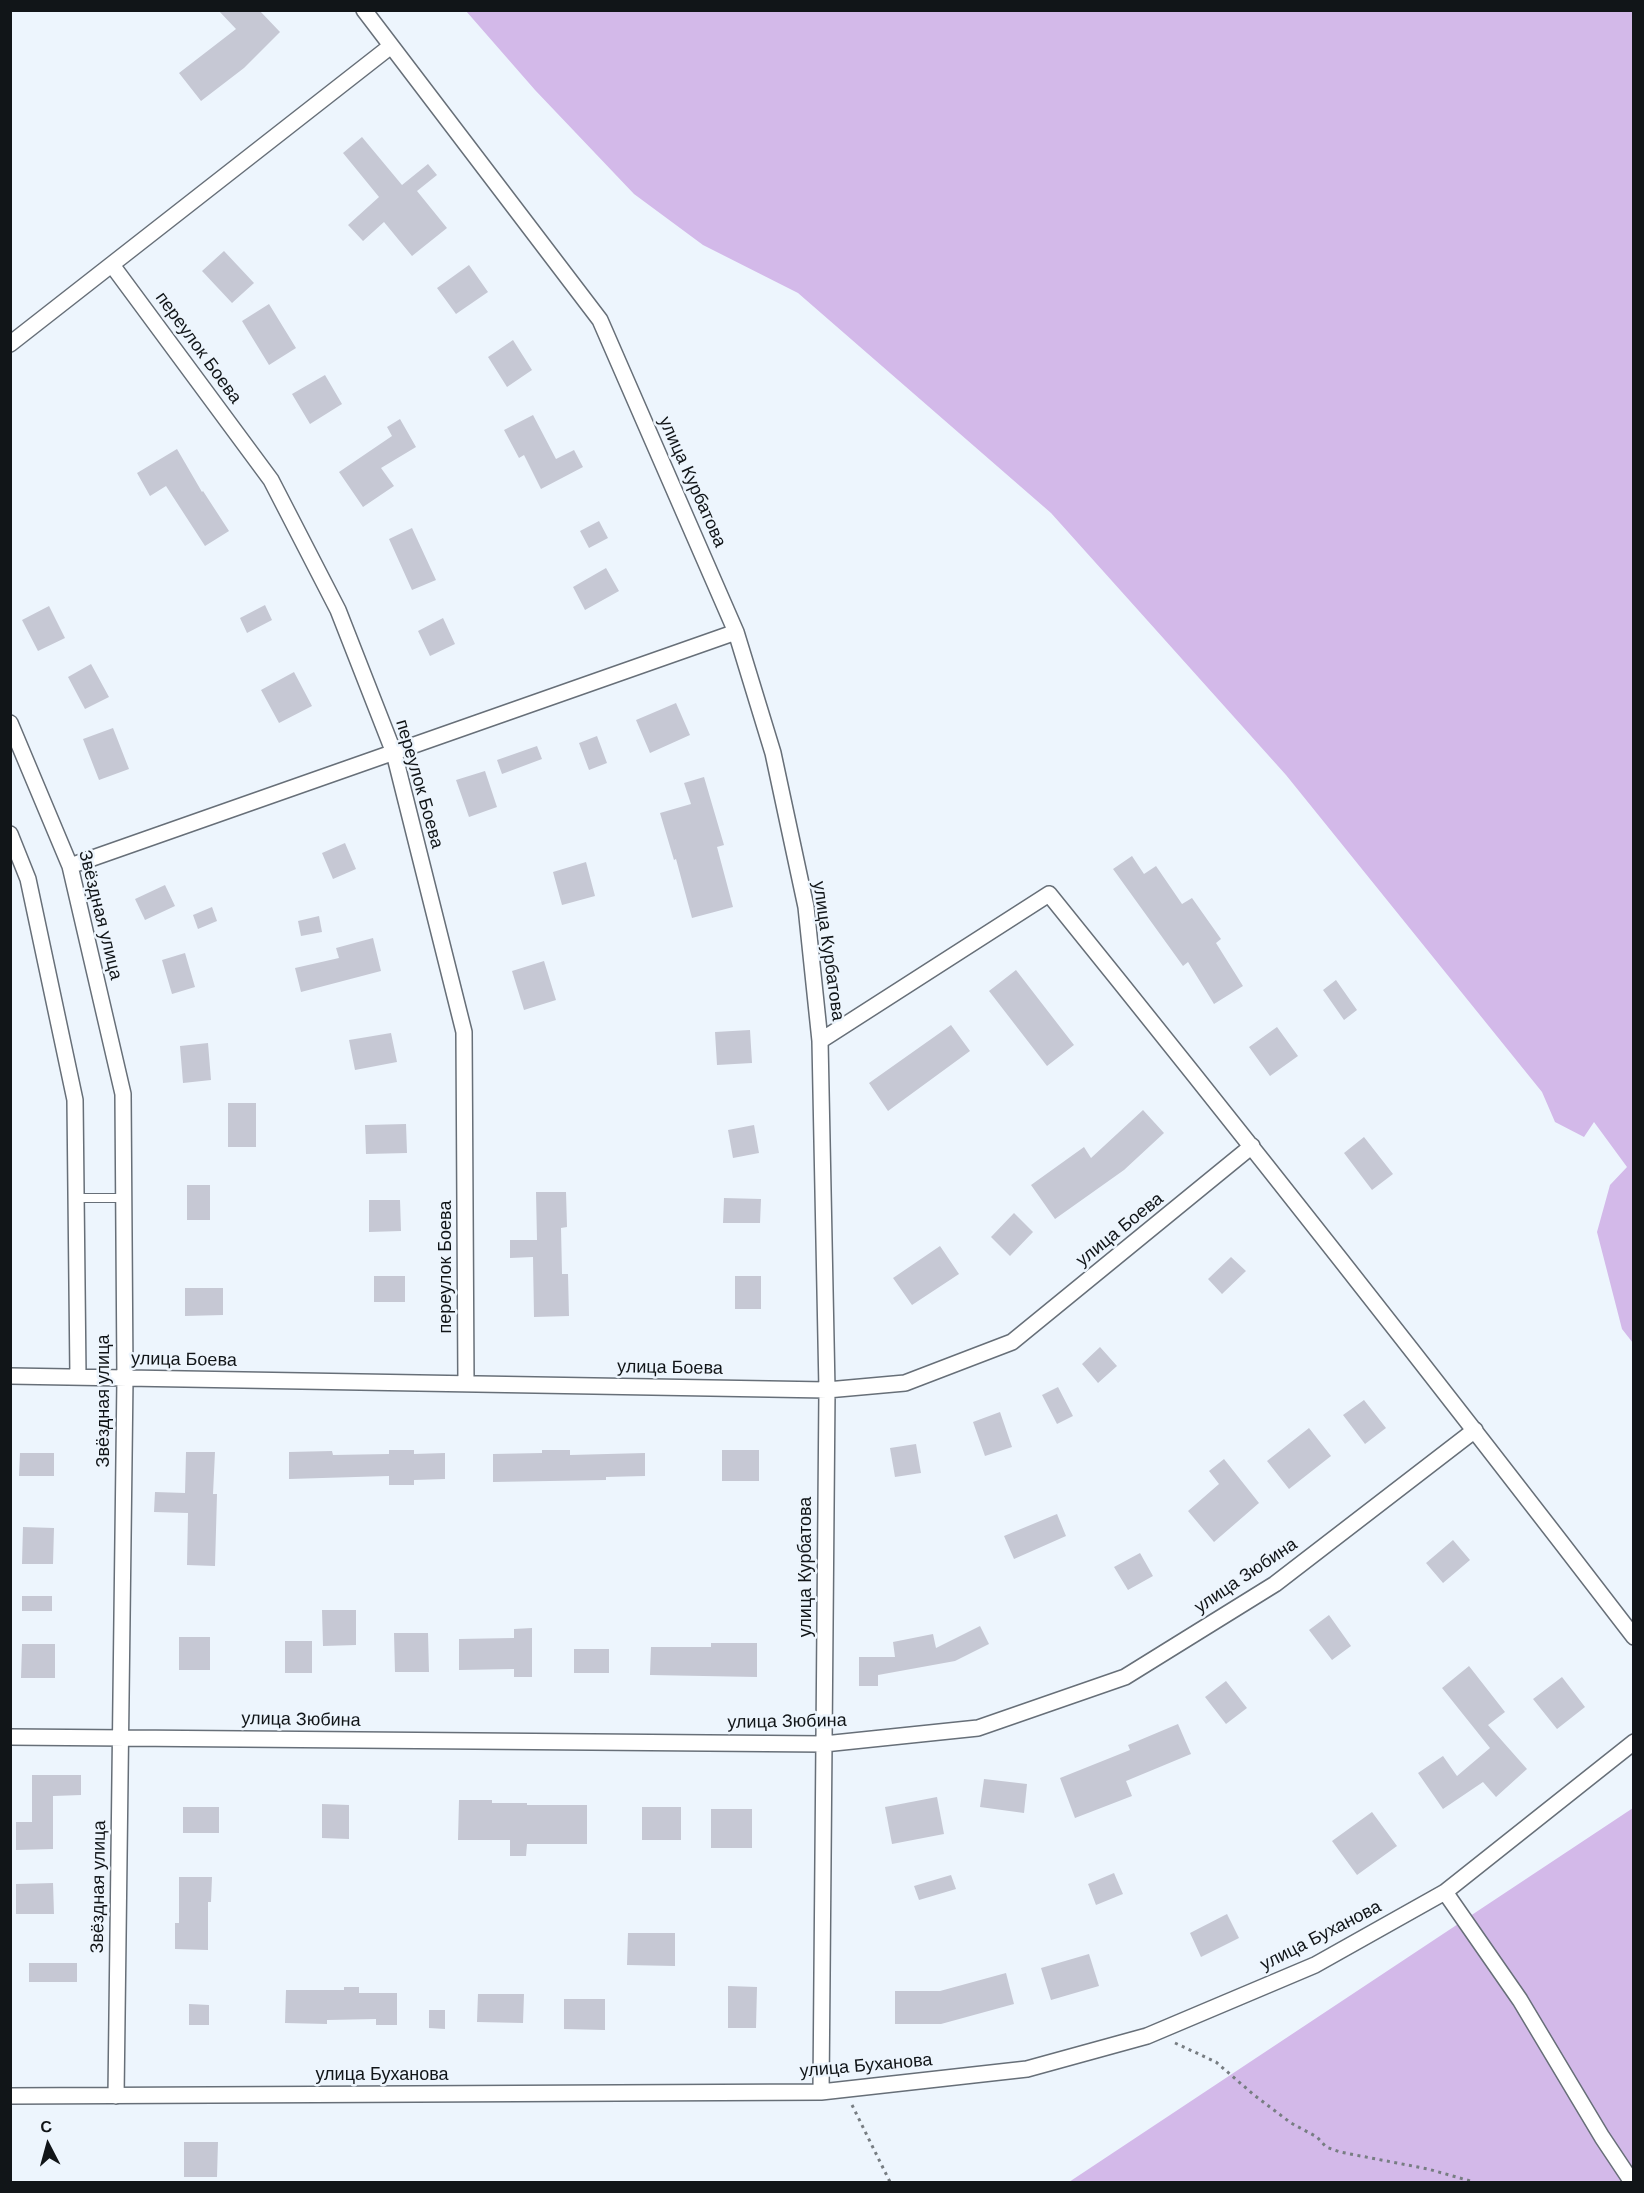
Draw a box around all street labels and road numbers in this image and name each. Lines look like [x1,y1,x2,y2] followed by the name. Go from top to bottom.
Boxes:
[150,288,246,408] street label: переулок Боева
[654,413,730,551] street label: улица Курбатова
[390,717,448,851] street label: переулок Боева
[73,848,127,982] street label: Звёздная улица
[808,880,848,1022] street label: улица Курбатова
[1072,1188,1168,1272] street label: улица Боева
[435,1201,457,1333] street label: переулок Боева
[93,1335,115,1467] street label: Звёздная улица
[131,1348,237,1372] street label: улица Боева
[617,1356,723,1380] street label: улица Боева
[795,1497,817,1637] street label: улица Курбатова
[1191,1534,1301,1618] street label: улица Зюбина
[241,1708,361,1732] street label: улица Зюбина
[727,1710,847,1734] street label: улица Зюбина
[87,1820,111,1954] street label: Звёздная улица
[1257,1896,1385,1976] street label: улица Буханова
[799,2049,933,2083] street label: улица Буханова
[315,2064,449,2086] street label: улица Буханова

